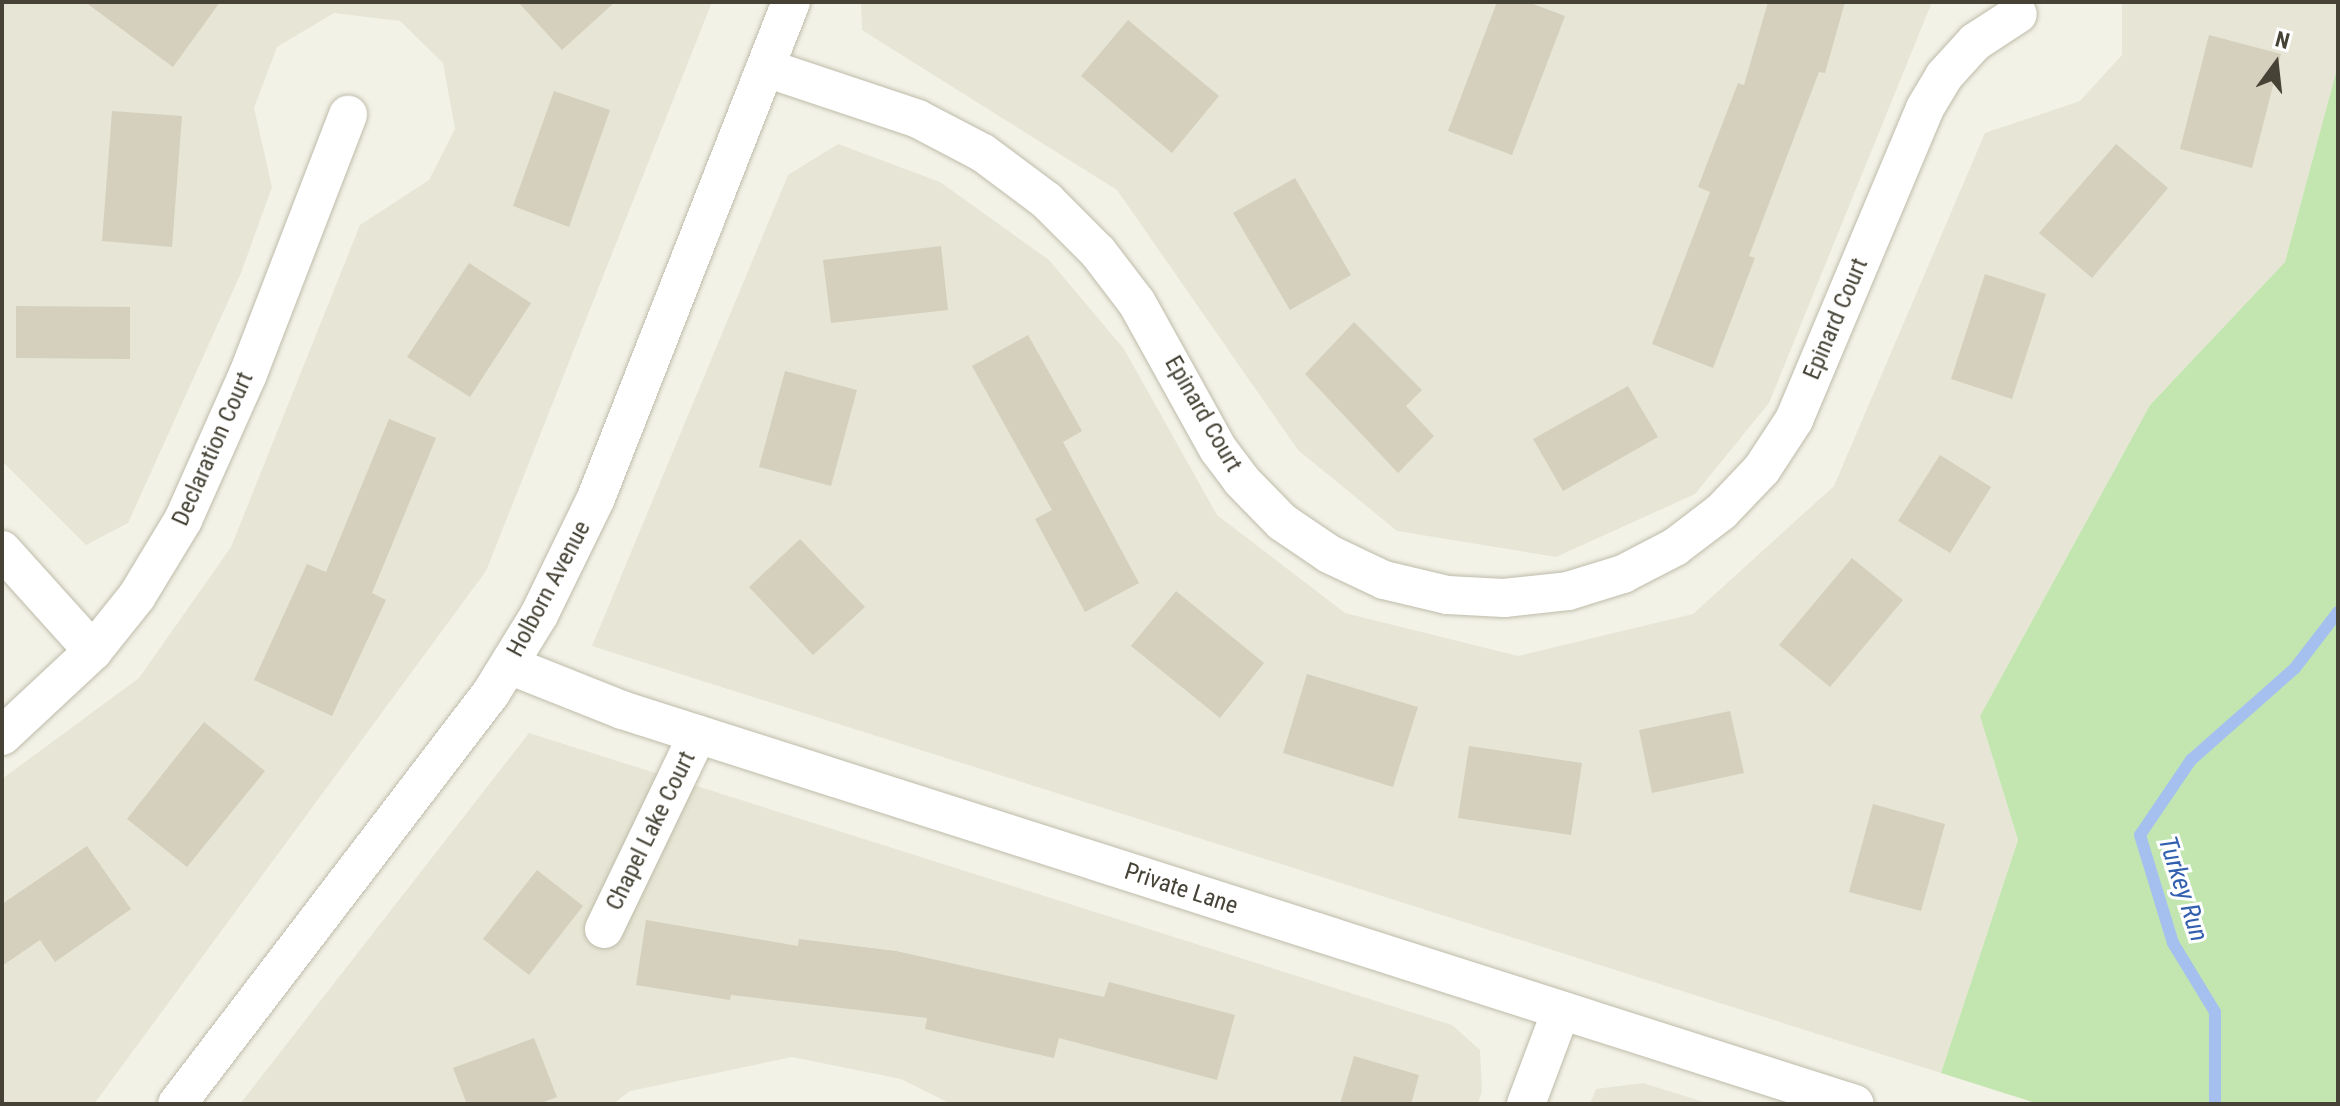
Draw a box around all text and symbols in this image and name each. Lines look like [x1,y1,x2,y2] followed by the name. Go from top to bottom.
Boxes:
[2236,24,2316,104] north arrow
[2273,27,2292,54] text: N
[1798,254,1874,384] street label: Epinard Court
[1158,351,1248,477] street label: Epinard Court
[166,368,260,530] street label: Declaration Court
[501,516,597,662] street label: Holborn Avenue
[600,747,702,915] street label: Chapel Lake Court
[2151,832,2215,946] water label: Turkey Run
[1121,857,1241,921] street label: Private Lane

